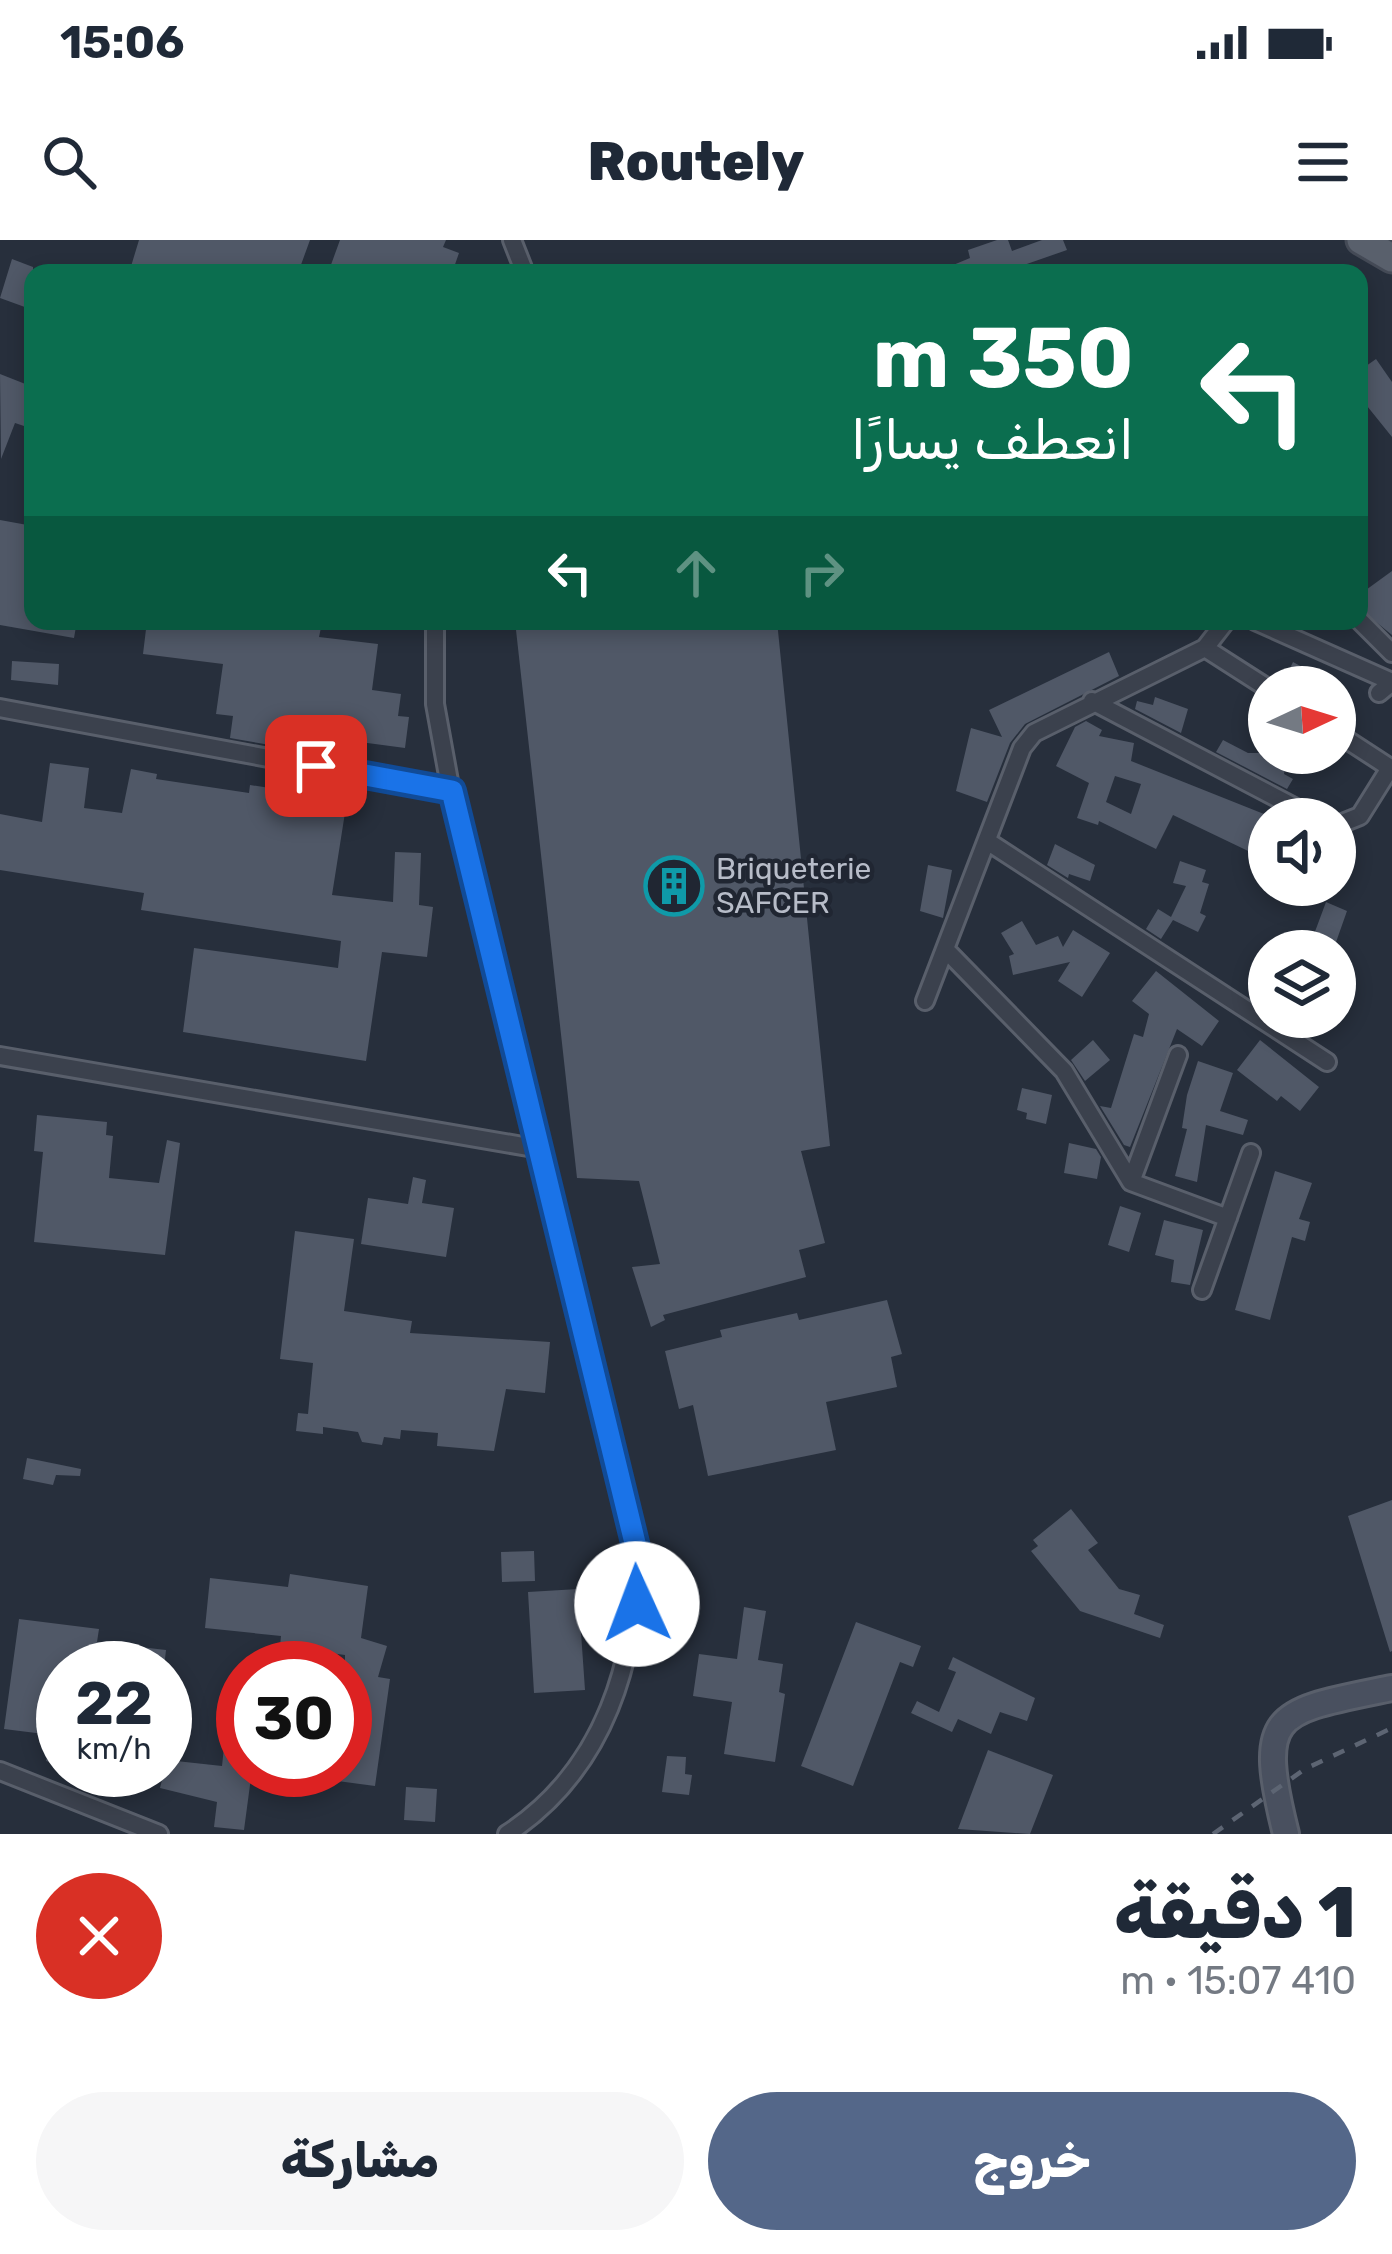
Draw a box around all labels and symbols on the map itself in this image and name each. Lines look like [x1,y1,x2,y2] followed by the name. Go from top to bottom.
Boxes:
[1248,666,1356,774] north arrow
[265,715,367,817] pin
[716,851,871,921] place label: Briqueterie SAFCER
[643,855,705,917] building icon: Briqueterie SAFCER
[574,1541,700,1667] position arrow
[216,1641,372,1797] speed limit sign: 30

